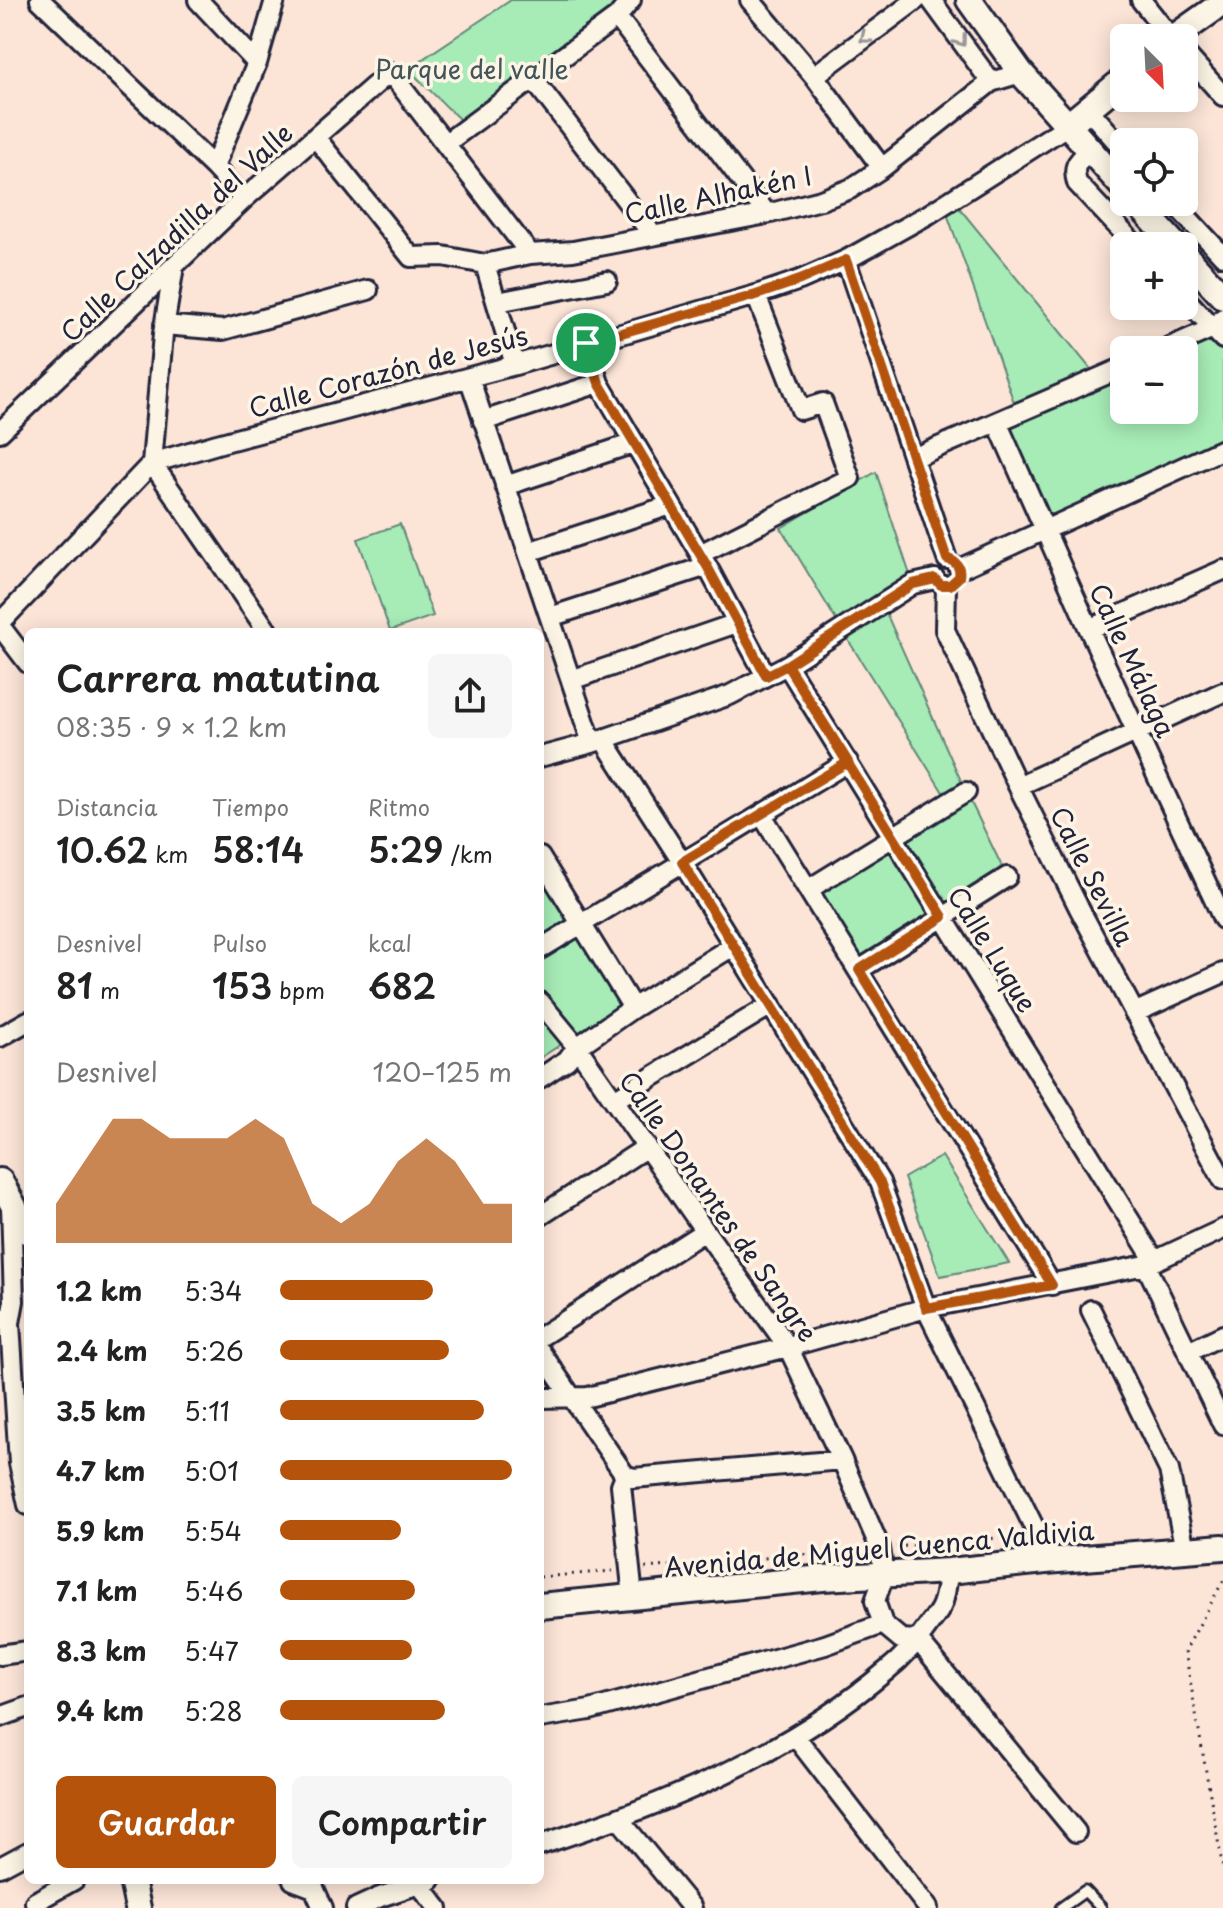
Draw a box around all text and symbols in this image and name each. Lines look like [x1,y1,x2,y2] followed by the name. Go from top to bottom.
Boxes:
[1110,24,1198,112] north arrow
[1110,24,1198,424] map controls
[859,29,874,43] one-way arrow
[951,32,966,47] one-way arrow
[375,49,569,88] park label: Parque del valle
[51,114,301,350] street label: Calle Calzadilla del Valle
[1110,128,1198,216] button: locate
[621,155,815,233] street label: Calle Alhakén I
[1110,232,1198,320] button: +
[552,309,620,377] pin
[244,315,532,427] street label: Calle Corazón de Jesús
[564,321,608,365] icon: arrive
[1110,336,1198,424] button: −
[1080,577,1186,744] street label: Calle Málaga
[56,650,380,704] text: Carrera matutina
[428,654,512,738] button: share
[56,707,287,746] text: 08:35 · 9 × 1.2 km
[56,790,158,823] text: Distancia
[212,790,289,823] text: Tiempo
[368,790,430,823] text: Ritmo
[1041,799,1145,953] street label: Calle Sevilla
[56,823,148,875] text: 10.62
[212,823,304,875] text: 58:14
[368,823,443,875] text: 5:29
[148,837,188,870] text: km
[443,837,493,870] text: /km
[939,878,1047,1020] street label: Calle Luque
[56,926,142,959] text: Desnivel
[212,926,267,959] text: Pulso
[368,926,412,959] text: kcal
[56,959,93,1011] text: 81
[212,959,272,1011] text: 153
[368,959,436,1011] text: 682
[93,973,120,1006] text: m
[272,973,325,1006] text: bpm
[56,1052,157,1091] text: Desnivel
[373,1052,512,1091] text: 120–125 m
[610,1063,828,1349] street label: Calle Donantes de Sangre
[56,1271,142,1310] text: 1.2 km
[184,1271,243,1310] text: 5:34
[56,1331,148,1370] text: 2.4 km
[184,1331,244,1370] text: 5:26
[56,1391,146,1430] text: 3.5 km
[184,1391,230,1430] text: 5:11
[56,1451,145,1490] text: 4.7 km
[184,1451,239,1490] text: 5:01
[662,1510,1096,1586] street label: Avenida de Miguel Cuenca Valdivia
[56,1511,145,1550] text: 5.9 km
[184,1511,242,1550] text: 5:54
[56,1571,137,1610] text: 7.1 km
[184,1571,244,1610] text: 5:46
[56,1631,147,1670] text: 8.3 km
[184,1631,239,1670] text: 5:47
[56,1691,144,1730] text: 9.4 km
[184,1691,243,1730] text: 5:28
[56,1776,276,1868] button: Guardar
[292,1776,512,1868] button: Compartir

